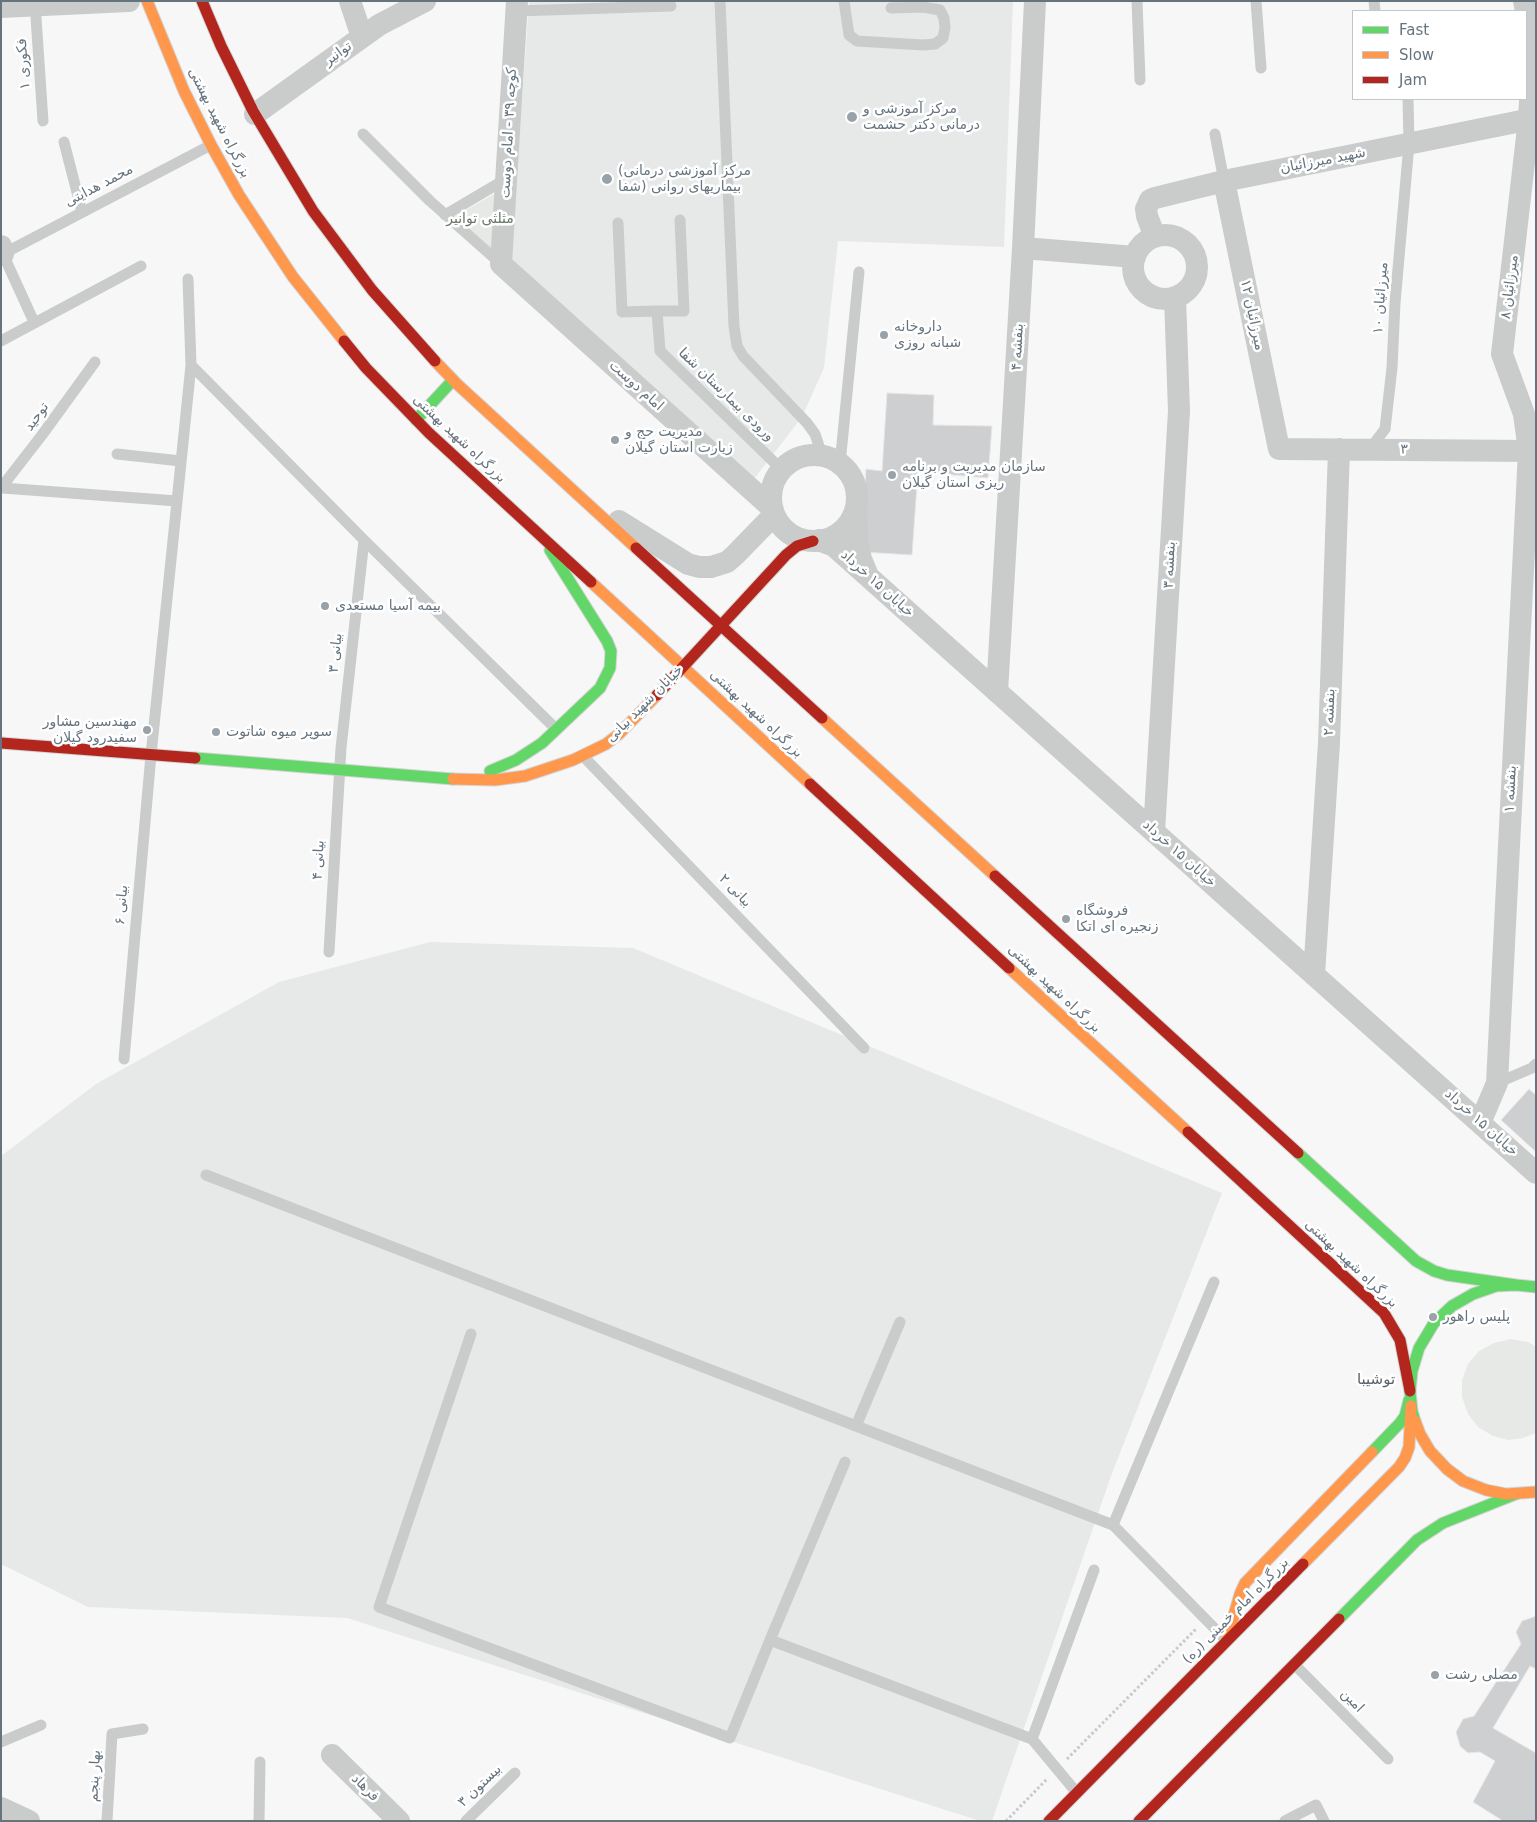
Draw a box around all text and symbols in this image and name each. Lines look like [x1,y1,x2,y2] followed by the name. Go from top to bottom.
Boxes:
[1352,10,1527,100] legend
[1399,21,1429,39] text: Fast
[14,38,34,90] street label: فکوری ۱
[321,38,355,70] street label: توانیر
[1399,46,1434,64] text: Slow
[184,65,254,181] street label: بزرگراه شهید بهشتی
[497,67,521,199] street label: کوچه ۳۹ - امام دوست
[1399,71,1427,89] text: Jam
[863,101,980,134] place label: مرکز آموزشی و ‌درمانی دکتر حشمت
[845,110,859,124] marker: مرکز آموزشی و ‌درمانی دکتر حشمت
[1279,144,1367,178] street label: شهید میرزائیان
[62,161,136,211] street label: محمد هدایتی
[618,163,751,196] place label: (مرکز آموزشی درمانی بیماریهای روانی (شفا
[600,172,614,186] marker: (مرکز آموزشی درمانی بیماریهای روانی (شفا
[446,211,514,227] park label: مثلثی توانیر
[1498,254,1522,320] street label: میرزائیان ۸
[1370,261,1392,335] street label: میرزائیان ۱۰
[1236,278,1268,352] street label: میرزائیان ۱۲
[894,319,961,352] place label: داروخانه شبانه روزی
[1008,323,1028,371] street label: بنفشه ۴
[878,329,890,341] marker: داروخانه شبانه روزی
[674,345,778,445] street label: ورودی بیمارستان شفا
[605,357,667,415] street label: امام دوست
[409,391,509,487] street label: بزرگراه شهید بهشتی
[21,399,53,435] street label: توحید
[625,424,733,457] place label: مدیریت حج و زیارت استان گیلان
[609,434,621,446] marker: مدیریت حج و زیارت استان گیلان
[1400,442,1408,458] street label: ۳
[902,459,1046,492] place label: سازمان مدیریت و برنامه ریزی استان گیلان
[886,469,898,481] marker: سازمان مدیریت و برنامه ریزی استان گیلان
[1160,541,1180,589] street label: بنفشه ۳
[837,547,917,621] street label: خیابان ۱۵ خرداد
[335,598,441,614] place label: بیمه آسیا مستعدی
[319,600,331,612] marker: بیمه آسیا مستعدی
[326,632,346,674] street label: بیانی ۳
[603,662,687,746] street label: خیابان شهید بیانی
[706,666,806,762] street label: بزرگراه شهید بهشتی
[1321,688,1339,736] street label: بنفشه ۲
[43,714,137,746] place label: مهندسین مشاور سفیدرود گیلان
[141,724,153,736] marker: مهندسین مشاور سفیدرود گیلان
[226,724,332,740] place label: سوپر میوه شاتوت
[210,726,222,738] marker: سوپر میوه شاتوت
[1501,765,1521,813] street label: بنفشه ۱
[1139,817,1219,891] street label: خیابان ۱۵ خرداد
[310,840,328,880] street label: بیانی ۴
[715,871,755,911] street label: بیانی ۲
[112,884,132,926] street label: بیانی ۶
[1076,903,1159,936] place label: فروشگاه زنجیره ای اتکا
[1060,913,1072,925] marker: فروشگاه زنجیره ای اتکا
[1004,941,1104,1037] street label: بزرگراه شهید بهشتی
[1441,1086,1521,1160] street label: خیابان ۱۵ خرداد
[1301,1216,1401,1312] street label: بزرگراه شهید بهشتی
[1443,1309,1510,1325] place label: پلیس راهور
[1427,1311,1439,1323] marker: پلیس راهور
[1357,1371,1395,1389] district label: توشیبا
[1179,1554,1293,1668] street label: بزرگراه امام خمینی (ره)
[1445,1667,1518,1683] place label: مصلی رشت
[1429,1669,1441,1681] marker: مصلی رشت
[1337,1686,1367,1716] street label: امین
[85,1749,105,1803] street label: بهار پنجم
[455,1761,505,1811] street label: بیستون ۳
[348,1771,382,1805] street label: فرهاد

